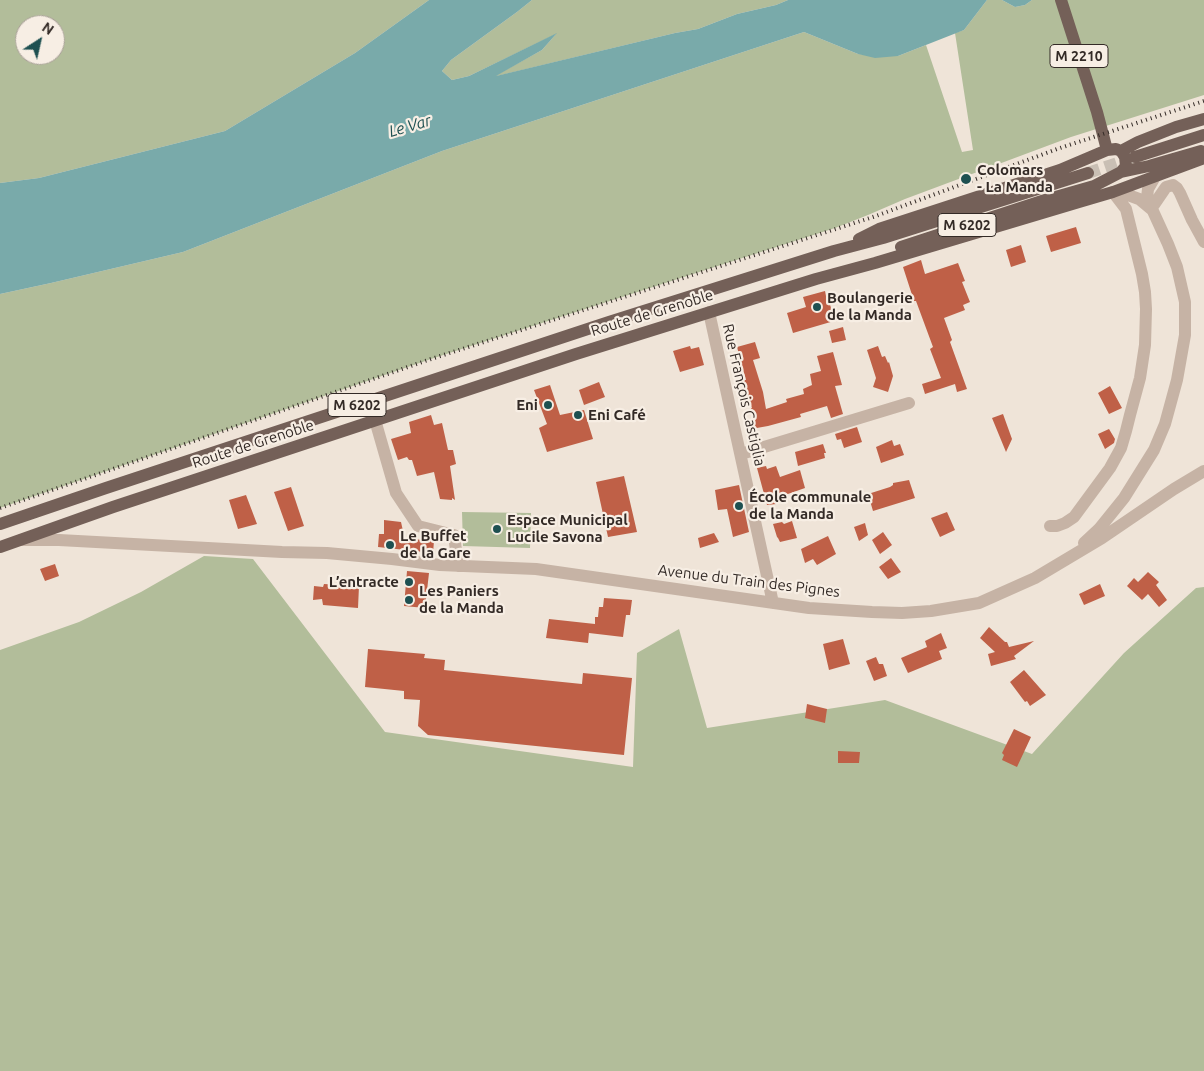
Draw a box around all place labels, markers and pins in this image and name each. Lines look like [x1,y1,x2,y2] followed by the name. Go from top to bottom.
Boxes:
[977,161,1053,196] place label: Colomars - La Manda
[959,172,973,186] marker: Colomars - La Manda
[827,289,913,324] place label: Boulangerie de la Manda
[811,301,823,313] marker: Boulangerie de la Manda
[516,396,538,414] place label: Eni
[542,399,554,411] marker: Eni
[588,406,646,424] place label: Eni Café
[572,409,584,421] marker: Eni Café
[749,488,871,523] place label: École communale de la Manda
[733,500,745,512] marker: École communale de la Manda
[507,511,628,546] place label: Espace Municipal Lucile Savona
[491,523,503,535] marker: Espace Municipal Lucile Savona
[400,527,471,562] place label: Le Buffet de la Gare
[384,539,396,551] marker: Le Buffet de la Gare
[329,573,399,591] place label: L’entracte
[403,576,415,588] marker: L’entracte
[419,582,504,617] place label: Les Paniers de la Manda
[403,594,415,606] marker: Les Paniers de la Manda

